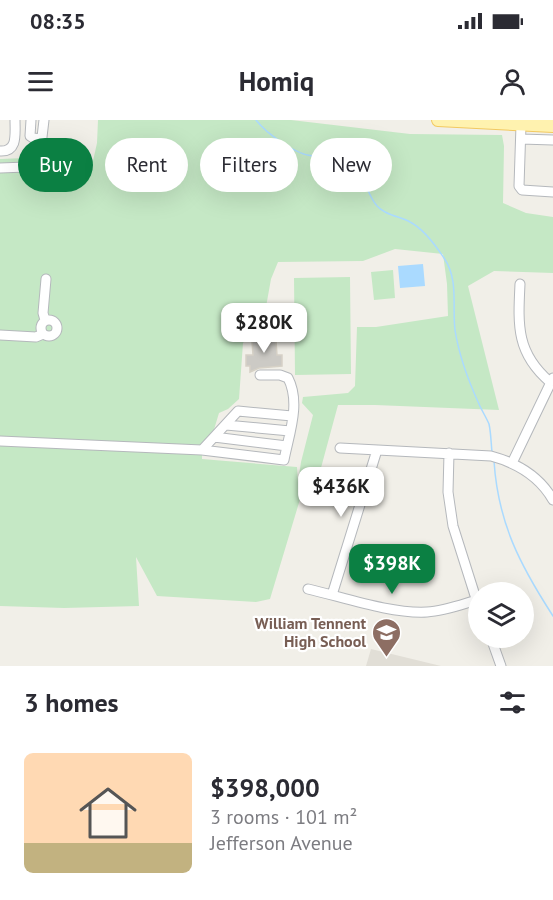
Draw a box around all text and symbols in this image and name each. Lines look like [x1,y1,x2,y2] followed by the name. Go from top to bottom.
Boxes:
[30,7,86,35] text: 08:35
[239,64,314,98] text: Homiq
[24,65,57,98] icon: menu
[496,65,529,98] icon: person
[18,138,93,192] chip: Buy
[105,138,188,192] chip: Rent
[200,138,298,192] chip: Filters
[310,138,392,192] chip: New
[222,303,306,354] pin: $280K
[235,309,293,335] text: $280K
[299,467,383,518] pin: $436K
[312,473,370,499] text: $436K
[350,544,434,595] pin: $398K
[363,550,421,576] text: $398K
[468,582,534,648] map controls
[468,582,534,648] button: layers
[255,613,366,651] place label: William Tennent High School
[371,616,403,658] school or university icon: William Tennent High School
[24,686,119,719] text: 3 homes
[496,686,529,719] icon: filters
[210,771,320,804] text: $398,000
[72,777,144,849] icon: home
[210,804,357,830] text: 3 rooms · 101 m²
[210,830,353,856] text: Jefferson Avenue

